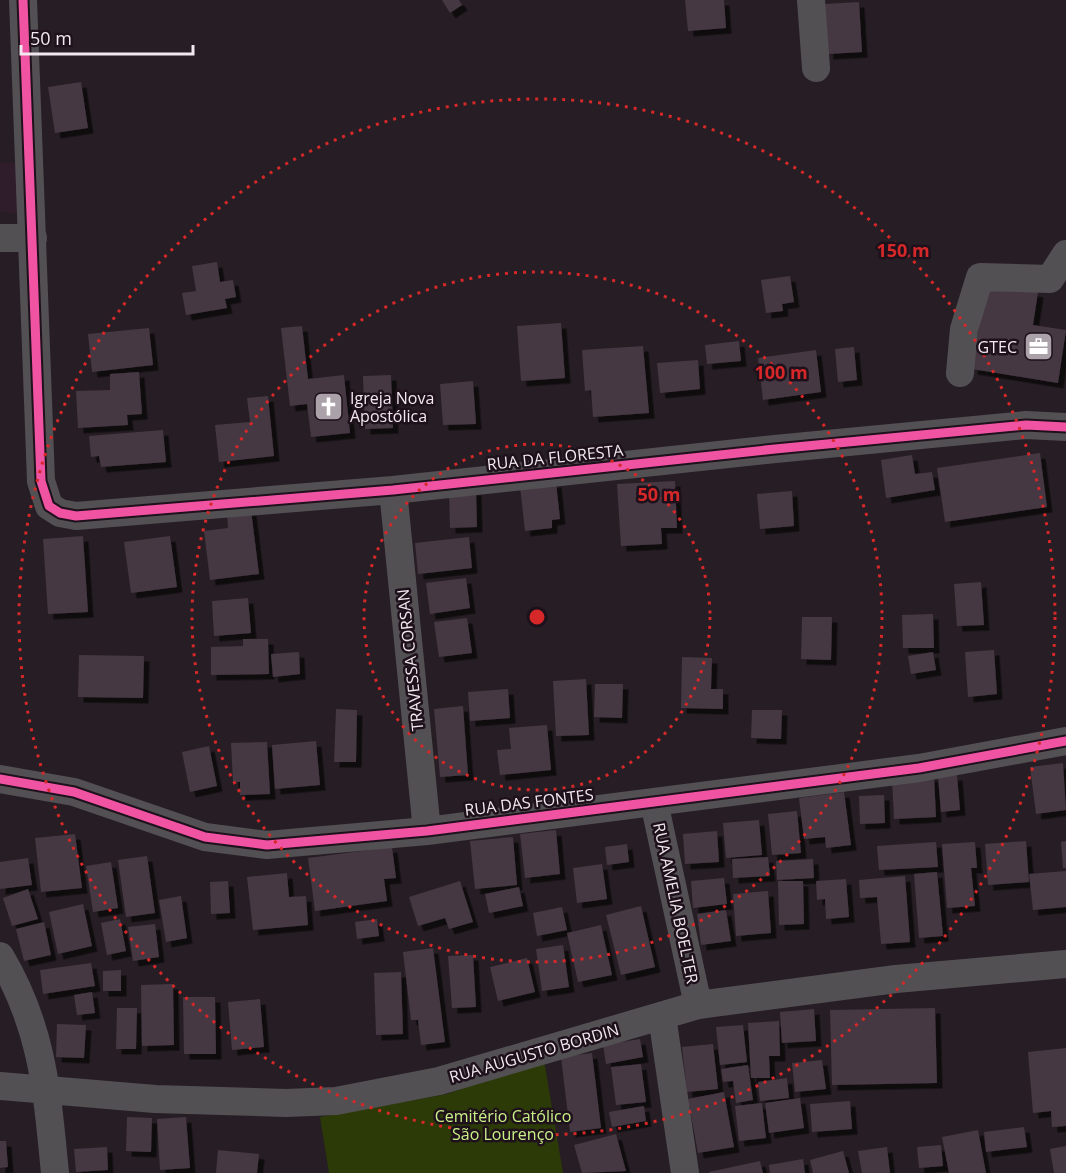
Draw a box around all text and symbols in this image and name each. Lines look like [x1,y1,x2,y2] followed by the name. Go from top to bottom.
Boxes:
[21,18,194,56] scale bar
[30,26,72,50] text: 50 m
[876,238,930,262] text: 150 m
[1022,331,1054,363] office icon: GTEC
[978,336,1017,358] place label: GTEC
[754,360,808,384] text: 100 m
[350,387,434,427] place label: Igreja Nova Apostólica
[313,391,345,423] church icon: Igreja Nova Apostólica
[486,439,625,475] street label: RUA DA FLORESTA
[638,482,680,506] text: 50 m
[392,588,428,732] street label: TRAVESSA CORSAN
[527,607,547,627] centre of rings
[463,783,595,821] street label: RUA DAS FONTES
[648,821,704,986] street label: RUA AMELIA BOELTER
[446,1018,622,1088] street label: RUA AUGUSTO BORDIN
[435,1105,571,1145] park label: Cemitério Católico São Lourenço

